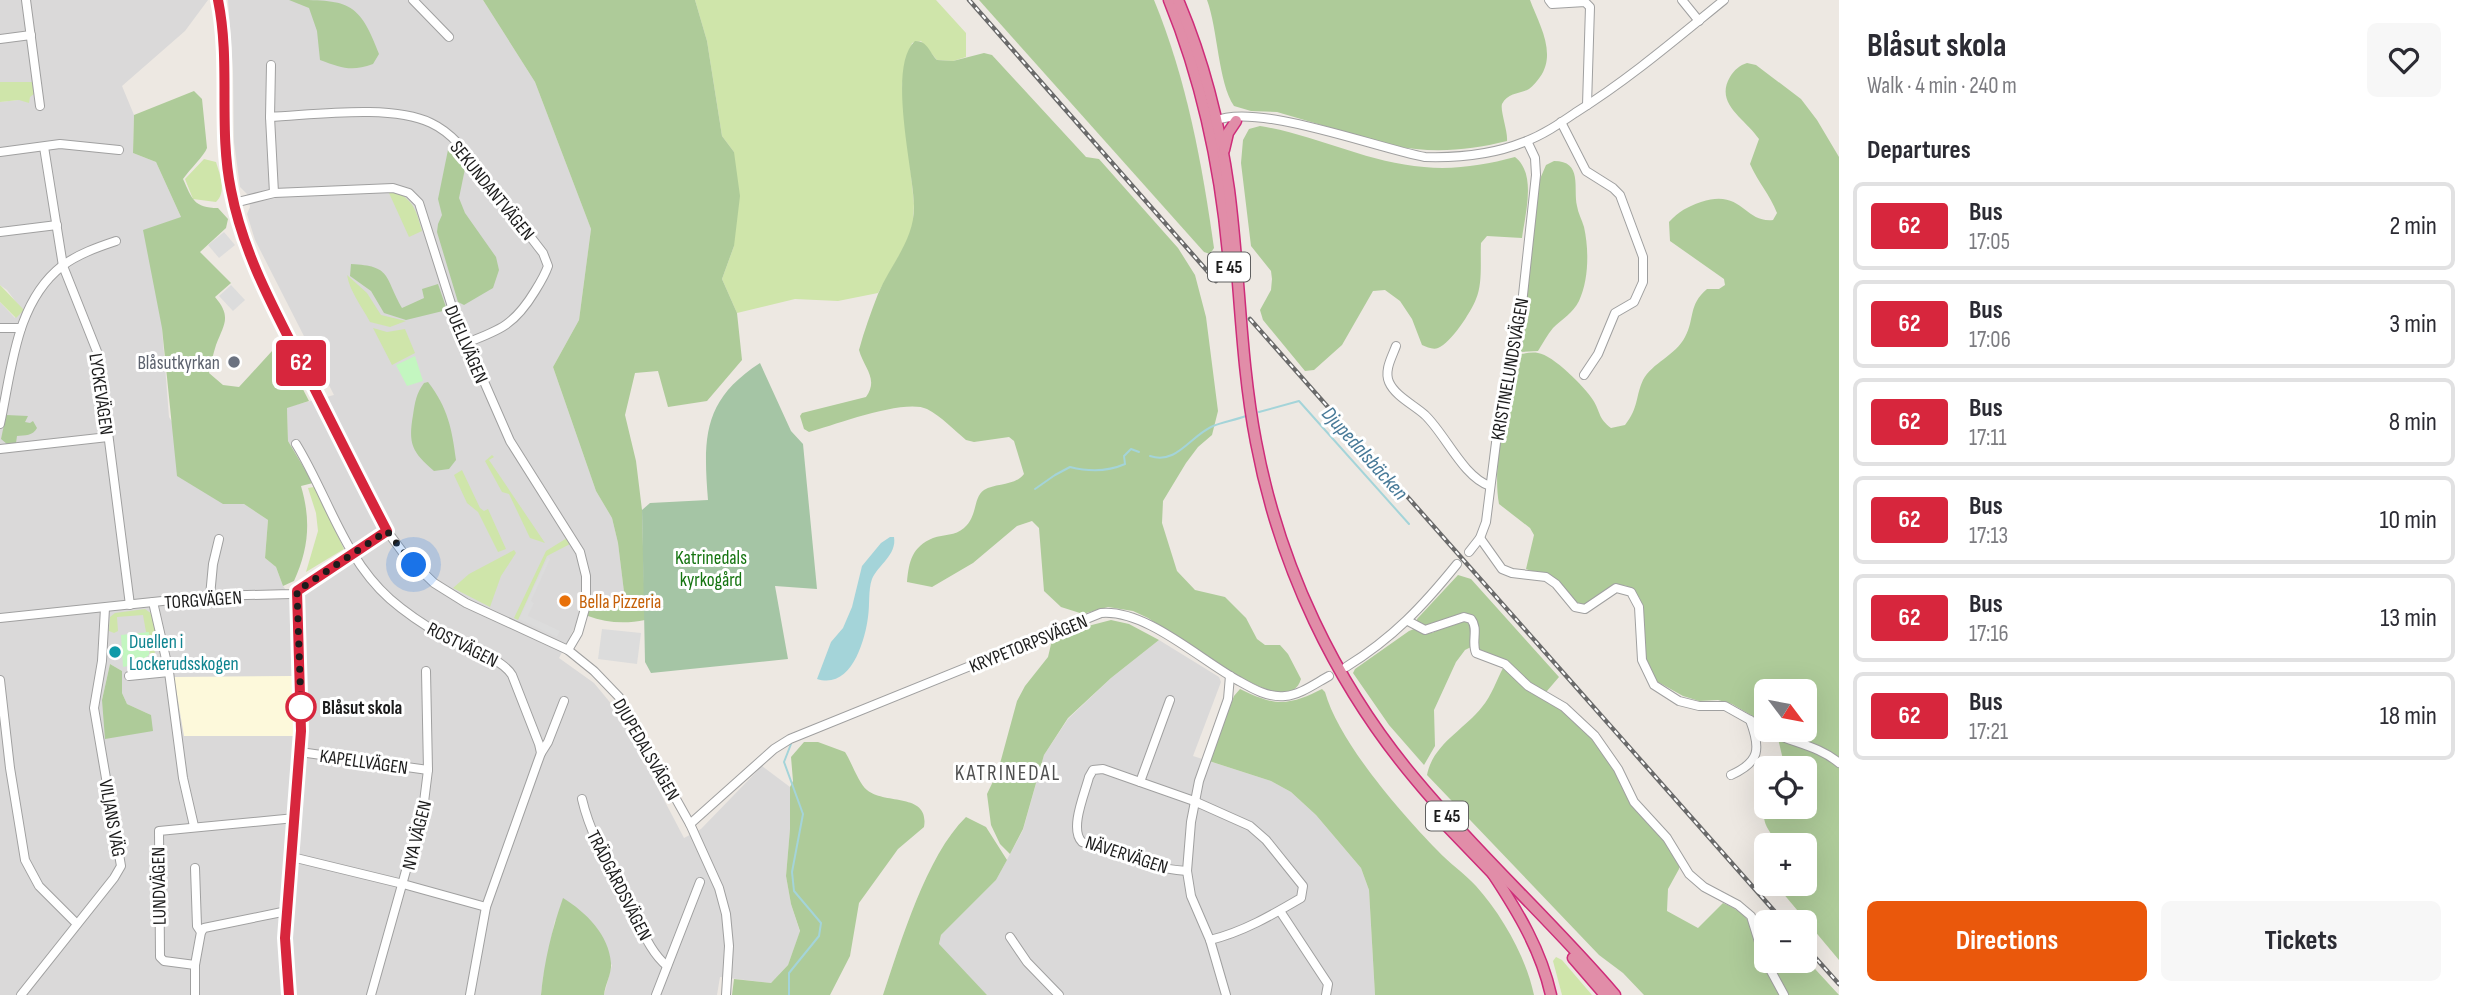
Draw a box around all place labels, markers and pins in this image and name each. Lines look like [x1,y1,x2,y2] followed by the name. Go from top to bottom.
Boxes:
[137,352,220,375] place label: Blåsutkyrkan
[226,354,242,370] marker: Blåsutkyrkan
[579,591,661,614] place label: Bella Pizzeria
[557,593,573,609] marker: Bella Pizzeria
[129,631,239,676] place label: Duellen i Lockerudsskogen
[107,644,123,660] marker: Duellen i Lockerudsskogen
[286,692,316,722] marker: Blåsut skola
[322,697,402,720] place label: Blåsut skola

